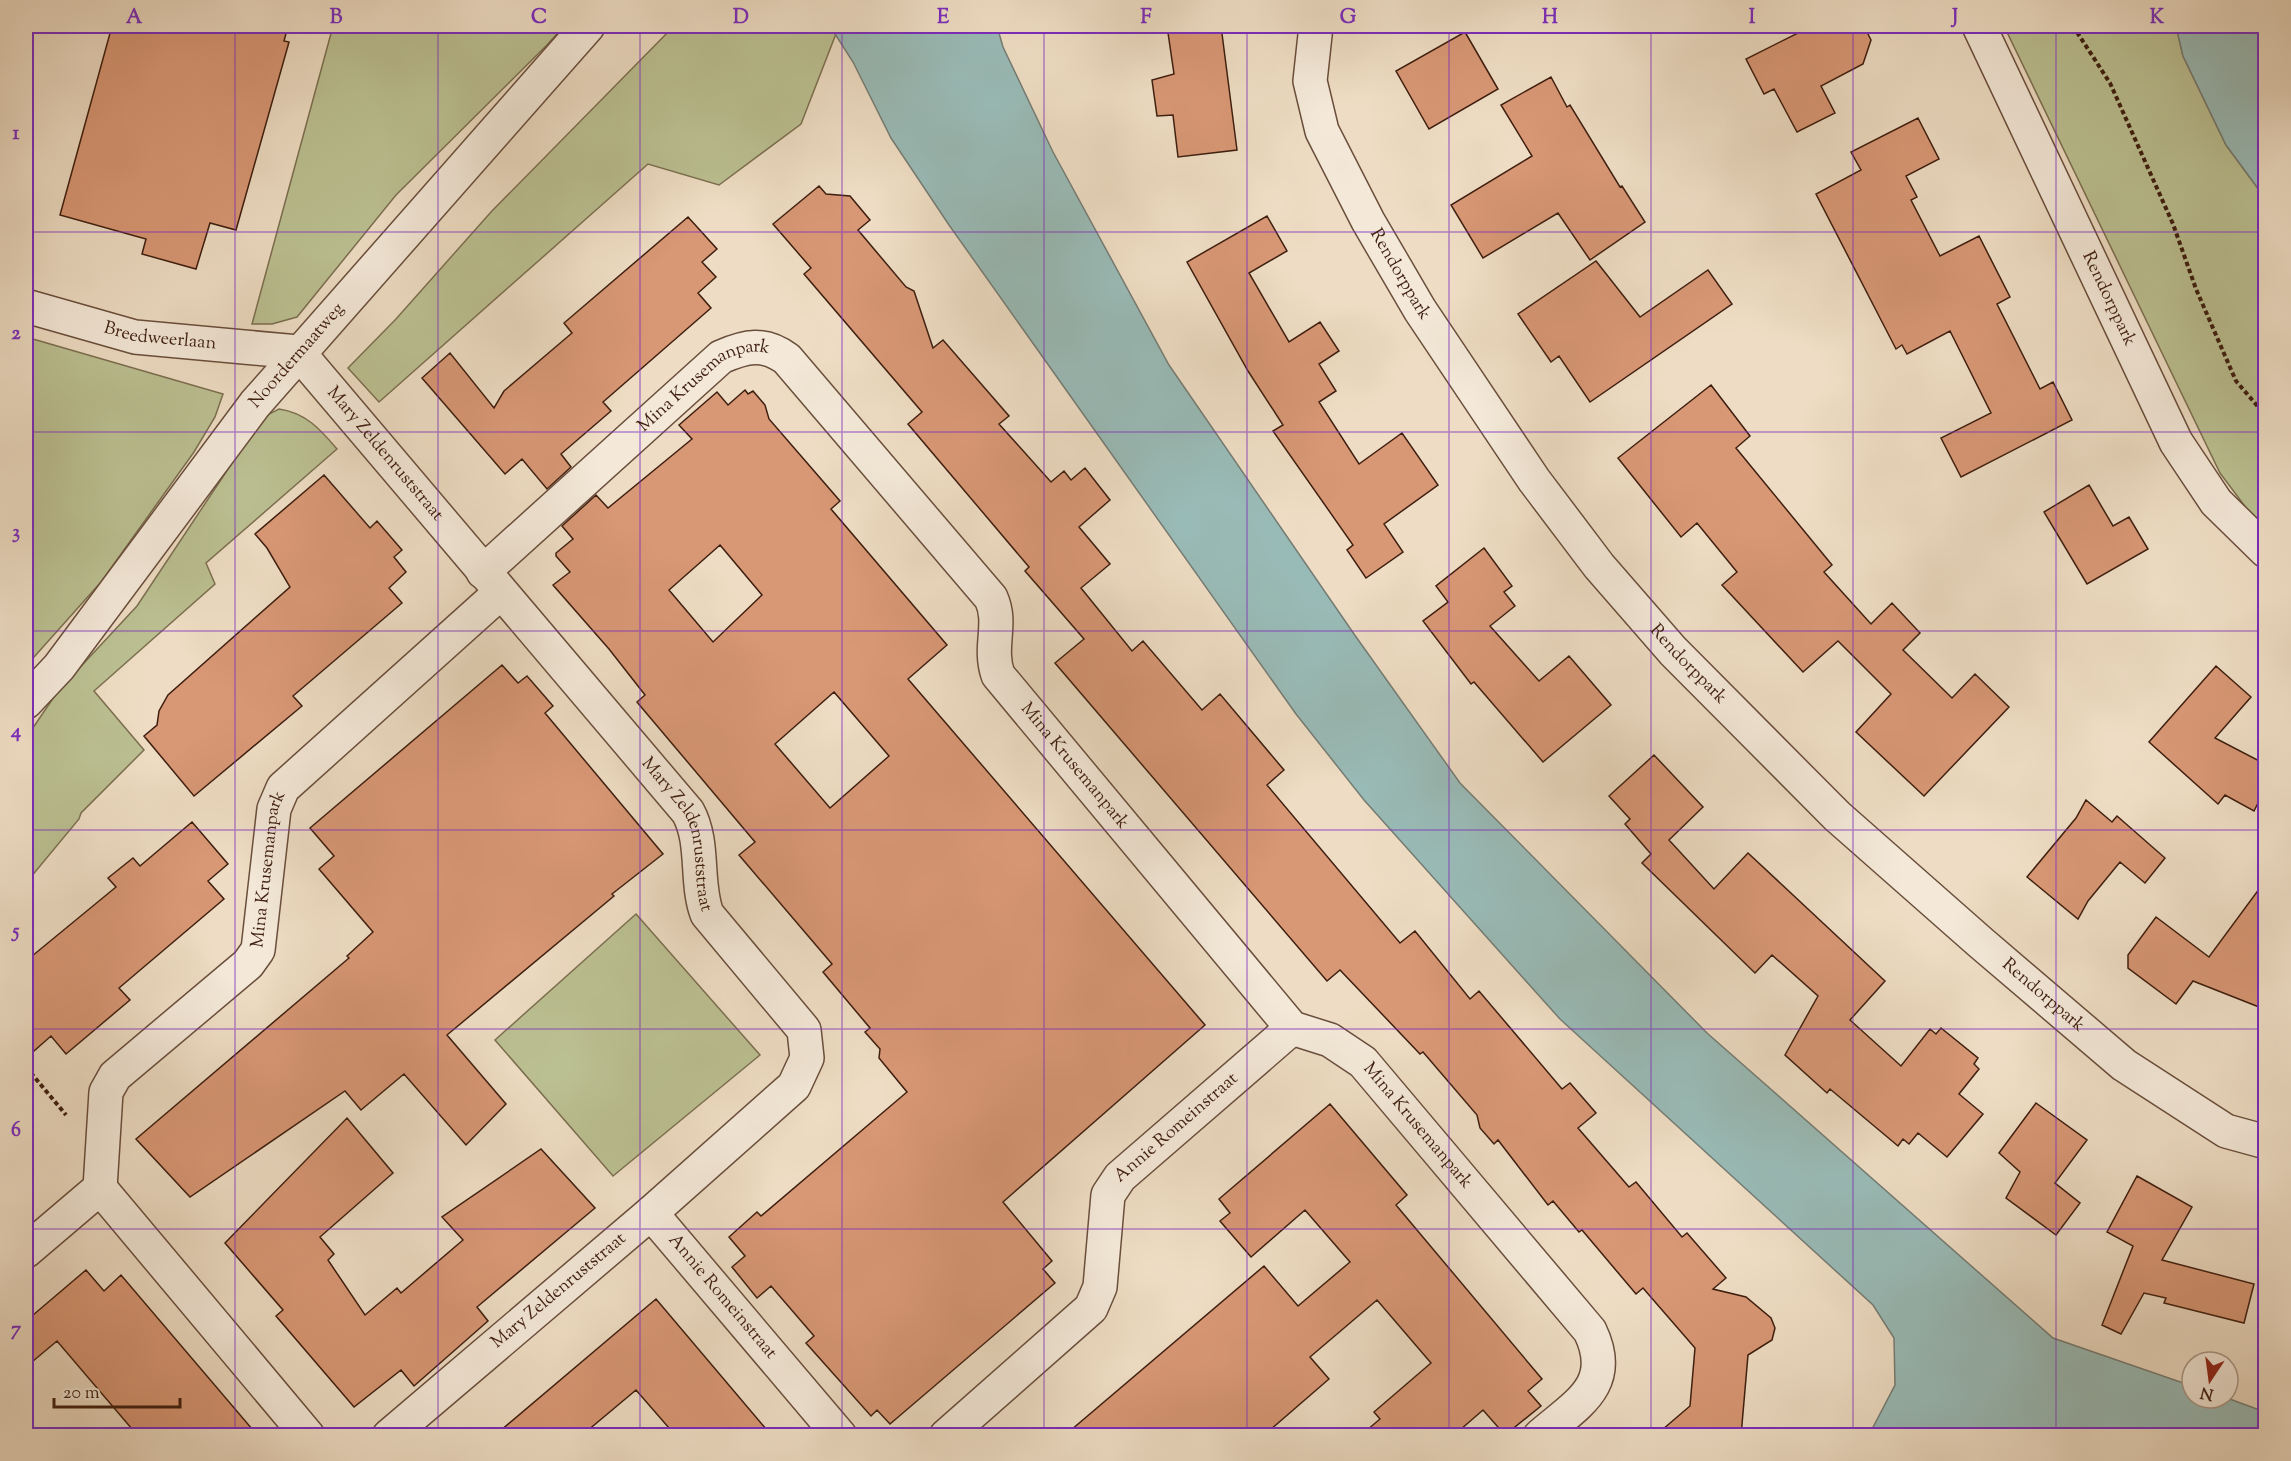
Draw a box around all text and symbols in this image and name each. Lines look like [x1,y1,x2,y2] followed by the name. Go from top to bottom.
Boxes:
[126,4,143,33] text: A
[330,4,343,33] text: B
[531,4,547,33] text: C
[733,4,749,33] text: D
[937,4,950,33] text: E
[1140,4,1152,33] text: F
[1340,4,1357,33] text: G
[1542,4,1558,33] text: H
[1749,4,1756,33] text: I
[1950,4,1958,33] text: J
[2150,4,2165,33] text: K
[13,120,20,149] text: 1
[1362,224,1437,326] street label: Rendorppark
[2075,247,2142,351] street label: Rendorppark
[243,297,351,415] street label: Noordermaatweg
[101,316,218,357] street label: Breedweerlaan
[11,320,21,349] text: 2
[632,334,772,439] street label: Mina Krusemanpark
[320,381,449,527] street label: Mary Zeldenruststraat
[12,519,20,548] text: 3
[1643,619,1732,711] street label: Rendorppark
[1014,697,1135,835] street label: Mina Krusemanpark
[10,718,21,747] text: 4
[634,752,718,915] street label: Mary Zeldenruststraat
[245,787,293,949] street label: Mina Krusemanpark
[11,918,20,947] text: 5
[1996,953,2090,1039] street label: Rendorppark
[1356,1057,1478,1195] street label: Mina Krusemanpark
[1109,1067,1244,1189] street label: Annie Romeinstraat
[11,1117,21,1146] text: 6
[486,1227,632,1355] street label: Mary Zeldenruststraat
[661,1229,783,1365] street label: Annie Romeinstraat
[11,1316,22,1345] text: 7
[2180,1350,2240,1410] north arrow
[54,1371,180,1409] scale bar
[2198,1379,2216,1405] text: N
[63,1381,100,1407] text: 20 m

